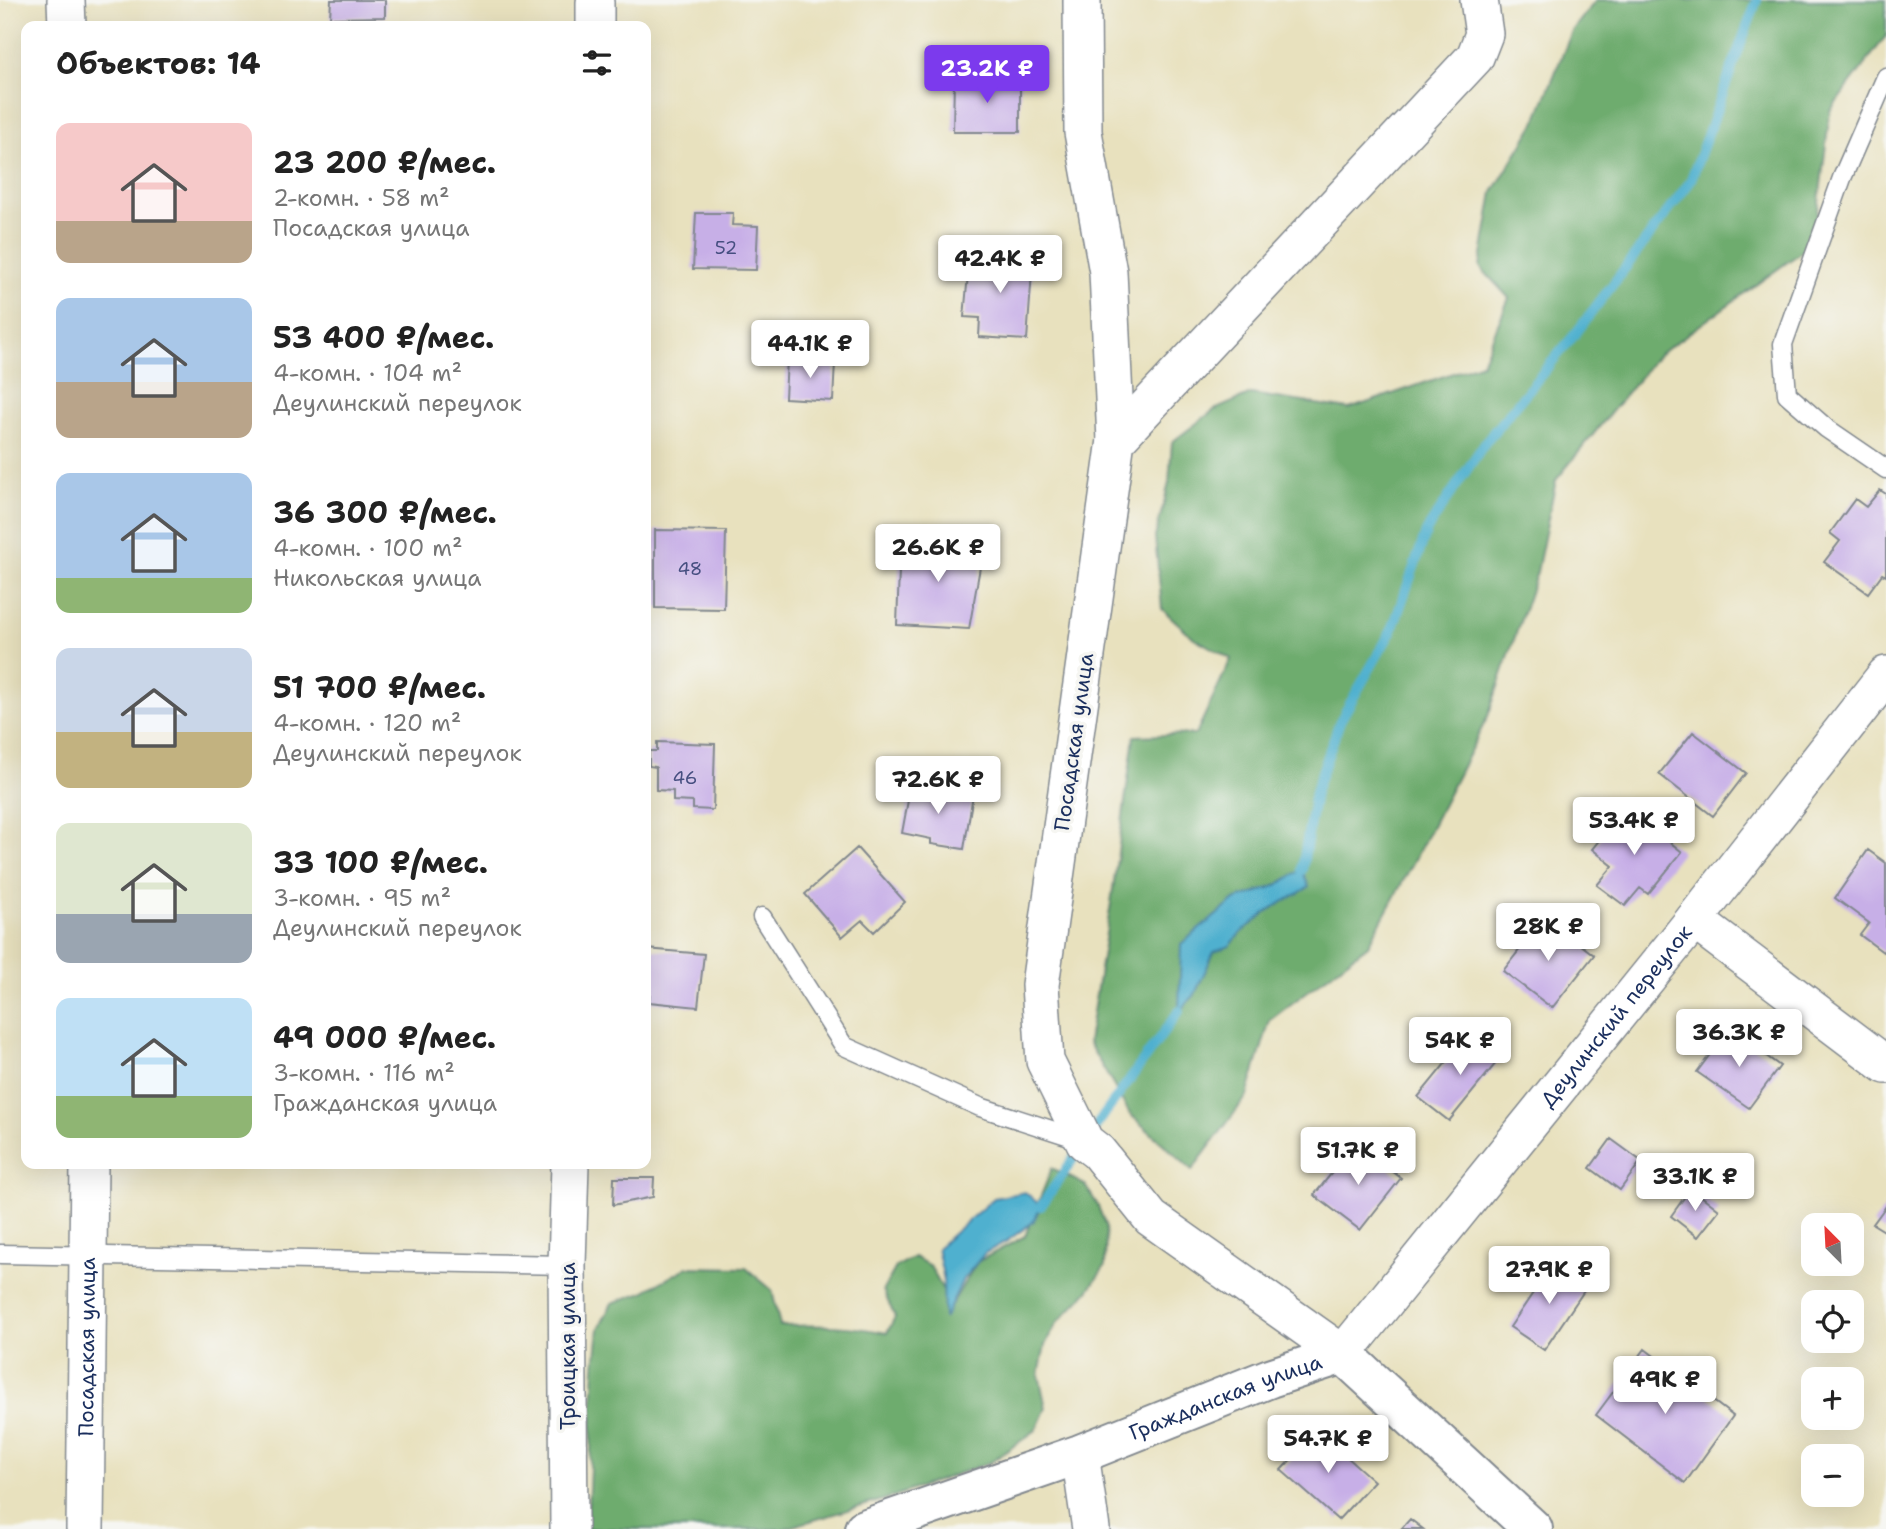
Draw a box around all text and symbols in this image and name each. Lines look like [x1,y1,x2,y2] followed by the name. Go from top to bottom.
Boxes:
[56,43,261,84] text: Объектов: 14
[578,44,616,82] icon: filters
[922,46,1052,105] pin: 23.2K ₽
[940,53,1034,83] text: 23.2K ₽
[273,142,496,183] text: 23 200 ₽/мес.
[112,151,196,235] icon: home
[273,183,450,213] text: 2-комн. · 58 m²
[273,213,469,243] text: Посадская улица
[715,236,737,260] house number: 52
[935,236,1065,295] pin: 42.4K ₽
[954,243,1046,273] text: 42.4K ₽
[273,317,494,358] text: 53 400 ₽/мес.
[745,320,875,380] pin: 44.1K ₽
[112,326,196,410] icon: home
[767,328,853,358] text: 44.1K ₽
[273,358,462,388] text: 4-комн. · 104 m²
[273,388,522,418] text: Деулинский переулок
[273,492,497,533] text: 36 300 ₽/мес.
[112,501,196,585] icon: home
[873,524,1003,584] pin: 26.6K ₽
[891,532,985,562] text: 26.6K ₽
[273,533,463,563] text: 4-комн. · 100 m²
[678,557,702,581] house number: 48
[273,563,482,593] text: Никольская улица
[1048,651,1100,833] street label: Посадская улица
[273,667,486,708] text: 51 700 ₽/мес.
[112,676,196,760] icon: home
[273,708,461,738] text: 4-комн. · 120 m²
[273,738,522,768] text: Деулинский переулок
[873,756,1003,816] pin: 72.6K ₽
[892,764,984,794] text: 72.6K ₽
[673,766,697,790] house number: 46
[1569,798,1699,857] pin: 53.4K ₽
[1589,805,1679,835] text: 53.4K ₽
[273,842,488,883] text: 33 100 ₽/мес.
[112,851,196,935] icon: home
[273,883,451,913] text: 3-комн. · 95 m²
[1499,904,1597,963] pin: 28K ₽
[1512,911,1584,941] text: 28K ₽
[273,913,522,943] text: Деулинский переулок
[1534,919,1699,1113] street label: Деулинский переулок
[1674,1010,1804,1069] pin: 36.3K ₽
[273,1017,496,1058] text: 49 000 ₽/мес.
[1692,1017,1786,1047] text: 36.3K ₽
[1411,1018,1509,1077] pin: 54K ₽
[1425,1025,1495,1055] text: 54K ₽
[112,1026,196,1110] icon: home
[273,1058,455,1088] text: 3-комн. · 116 m²
[273,1088,497,1118] text: Гражданская улица
[1293,1128,1423,1187] pin: 51.7K ₽
[1317,1135,1399,1165] text: 51.7K ₽
[1630,1154,1760,1213] pin: 33.1K ₽
[1652,1161,1738,1191] text: 33.1K ₽
[1801,1213,1864,1276] north arrow
[1801,1213,1864,1507] map controls
[1484,1246,1614,1306] pin: 27.9K ₽
[1505,1254,1593,1284] text: 27.9K ₽
[72,1257,102,1437] street label: Посадская улица
[554,1262,582,1430] street label: Троицкая улица
[1801,1290,1864,1353] button: locate
[1125,1348,1326,1447] street label: Гражданская улица
[1616,1356,1714,1416] pin: 49K ₽
[1629,1364,1701,1394] text: 49K ₽
[1801,1367,1864,1430] button: +
[1263,1416,1393,1475] pin: 54.7K ₽
[1284,1423,1372,1453] text: 54.7K ₽
[1801,1444,1864,1507] button: −

